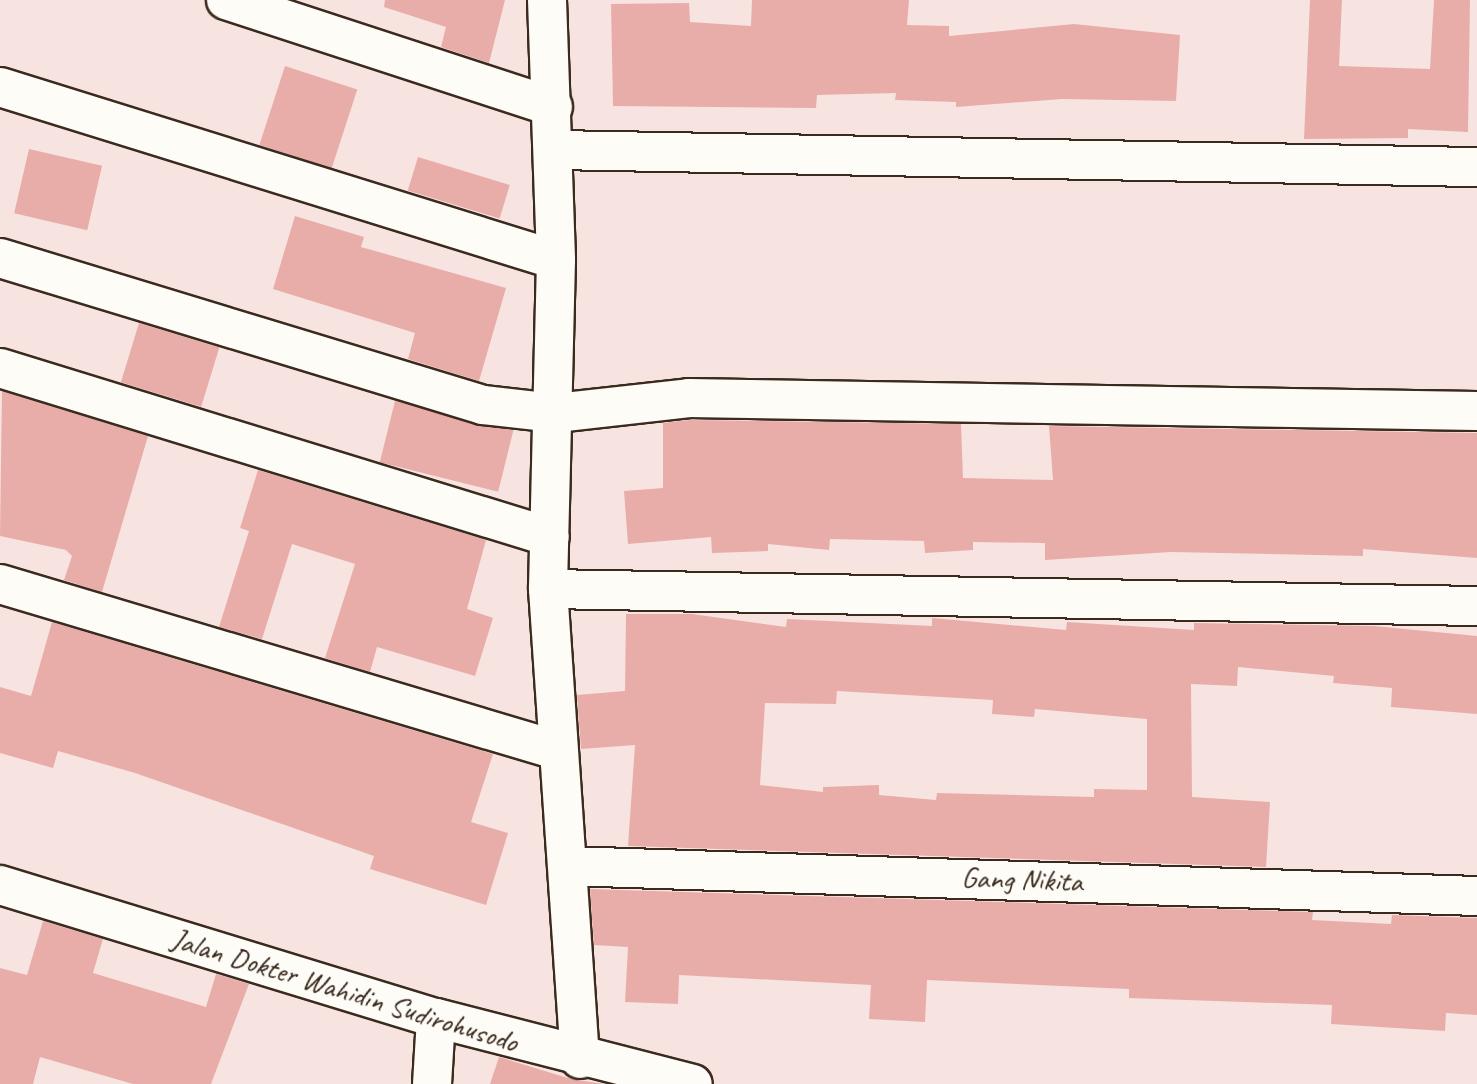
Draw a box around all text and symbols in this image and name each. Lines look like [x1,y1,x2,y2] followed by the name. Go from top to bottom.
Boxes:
[960,859,1084,899] street label: Gang Nikita
[167,920,523,1060] street label: Jalan Dokter Wahidin Sudirohusodo

